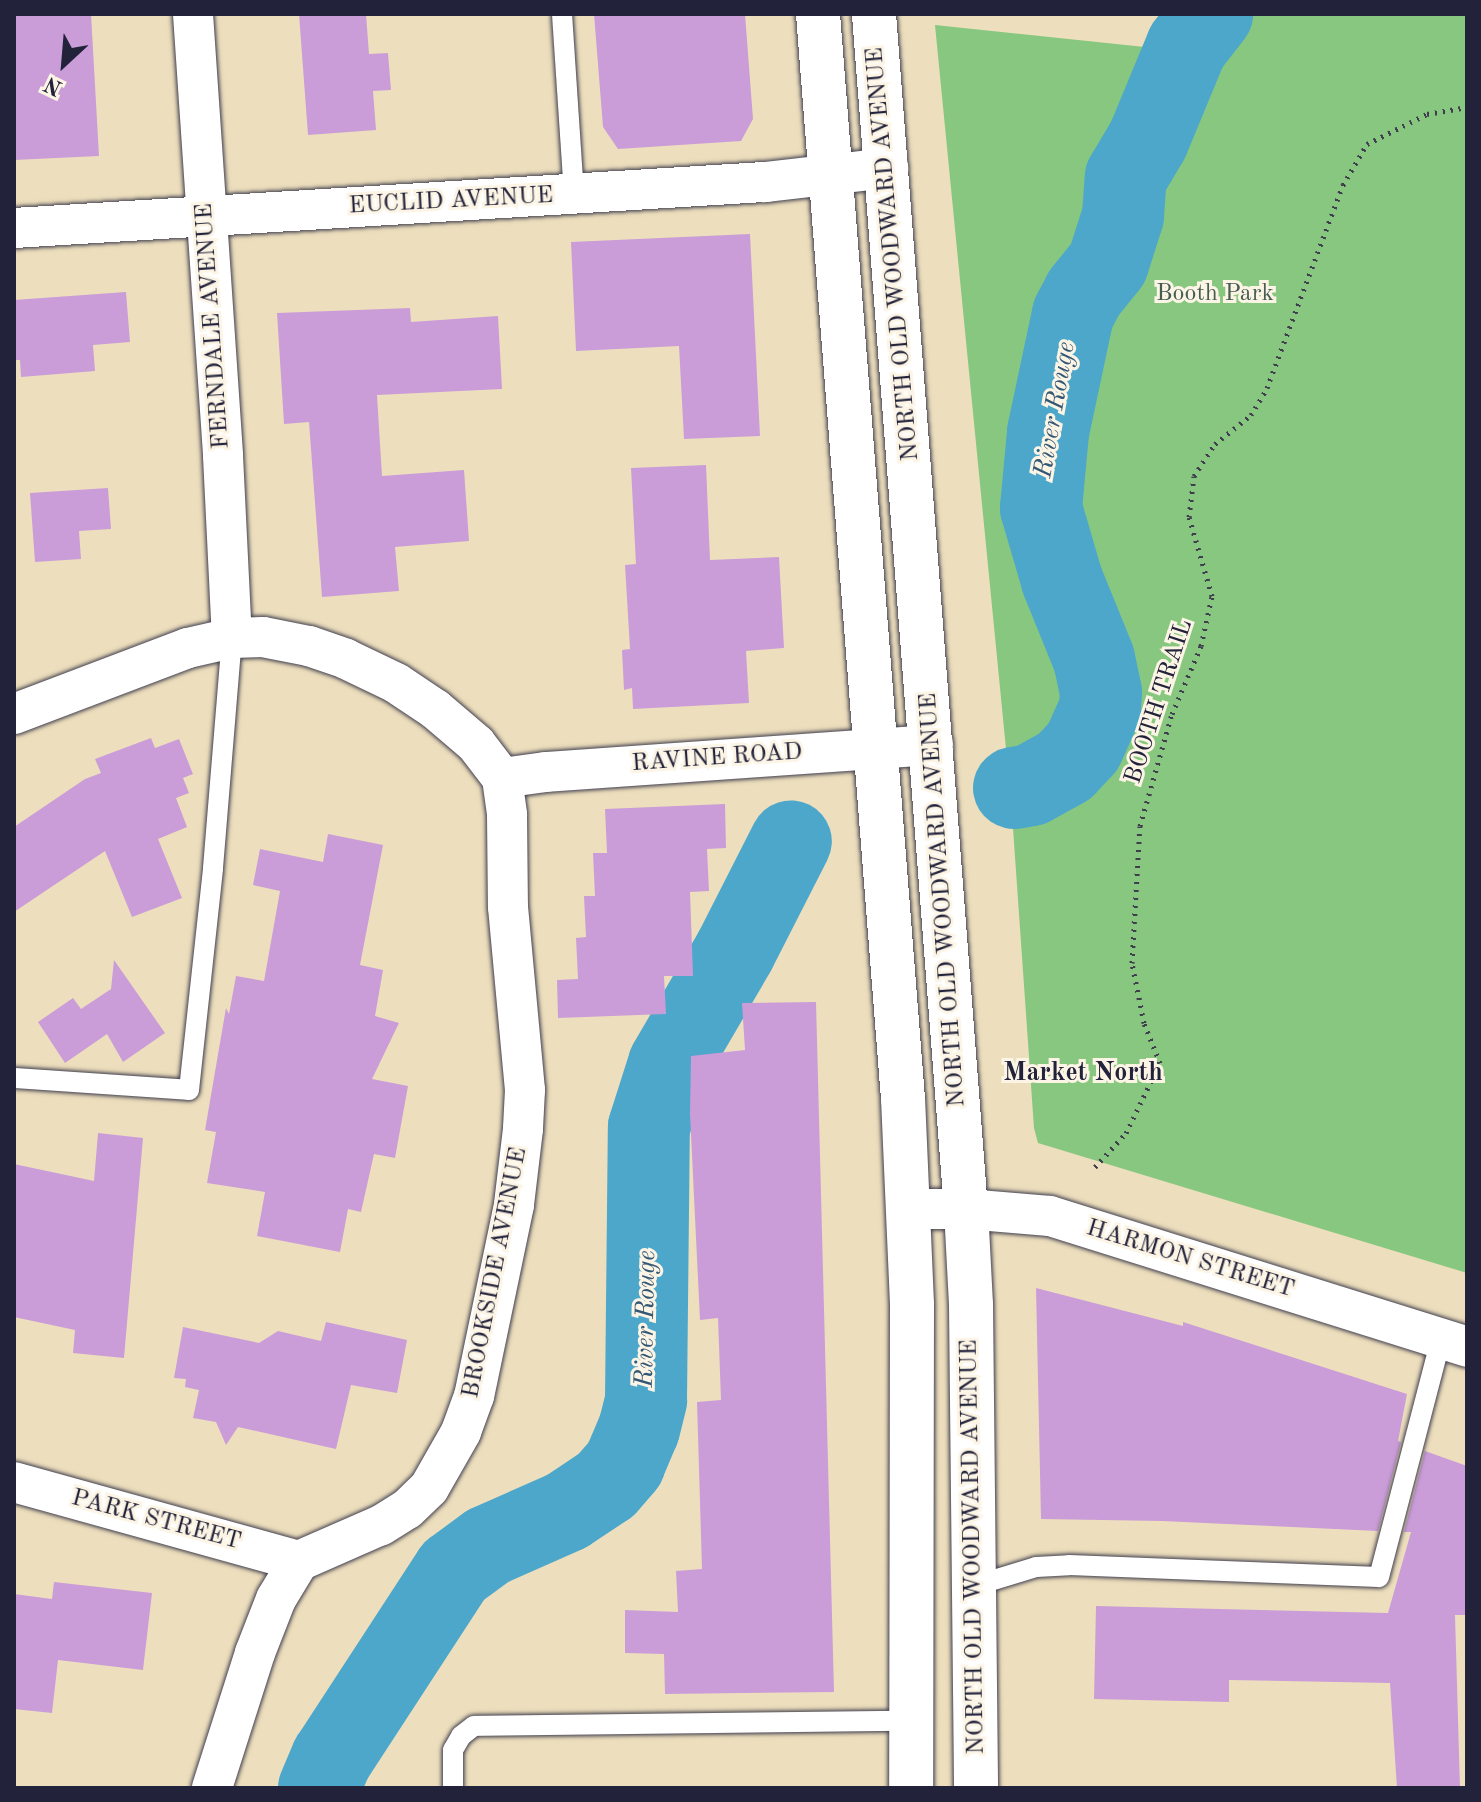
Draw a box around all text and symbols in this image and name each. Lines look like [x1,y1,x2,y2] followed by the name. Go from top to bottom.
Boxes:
[24,24,104,104] north arrow
[862,46,926,462] street label: NORTH OLD WOODWARD AVENUE
[41,72,66,99] text: N
[348,182,554,222] street label: EUCLID AVENUE
[191,202,237,450] street label: FERNDALE AVENUE
[1156,281,1274,309] park label: Booth Park
[1029,340,1083,480] water label: River Rouge
[1120,616,1200,788] street label: BOOTH TRAIL
[915,692,973,1108] street label: NORTH OLD WOODWARD AVENUE
[631,739,803,779] street label: RAVINE ROAD
[1003,1058,1163,1090] district label: Market North
[458,1145,534,1401] street label: BROOKSIDE AVENUE
[1083,1215,1297,1305] street label: HARMON STREET
[630,1250,664,1388] water label: River Rouge
[956,1339,992,1755] street label: NORTH OLD WOODWARD AVENUE
[68,1485,244,1557] street label: PARK STREET

